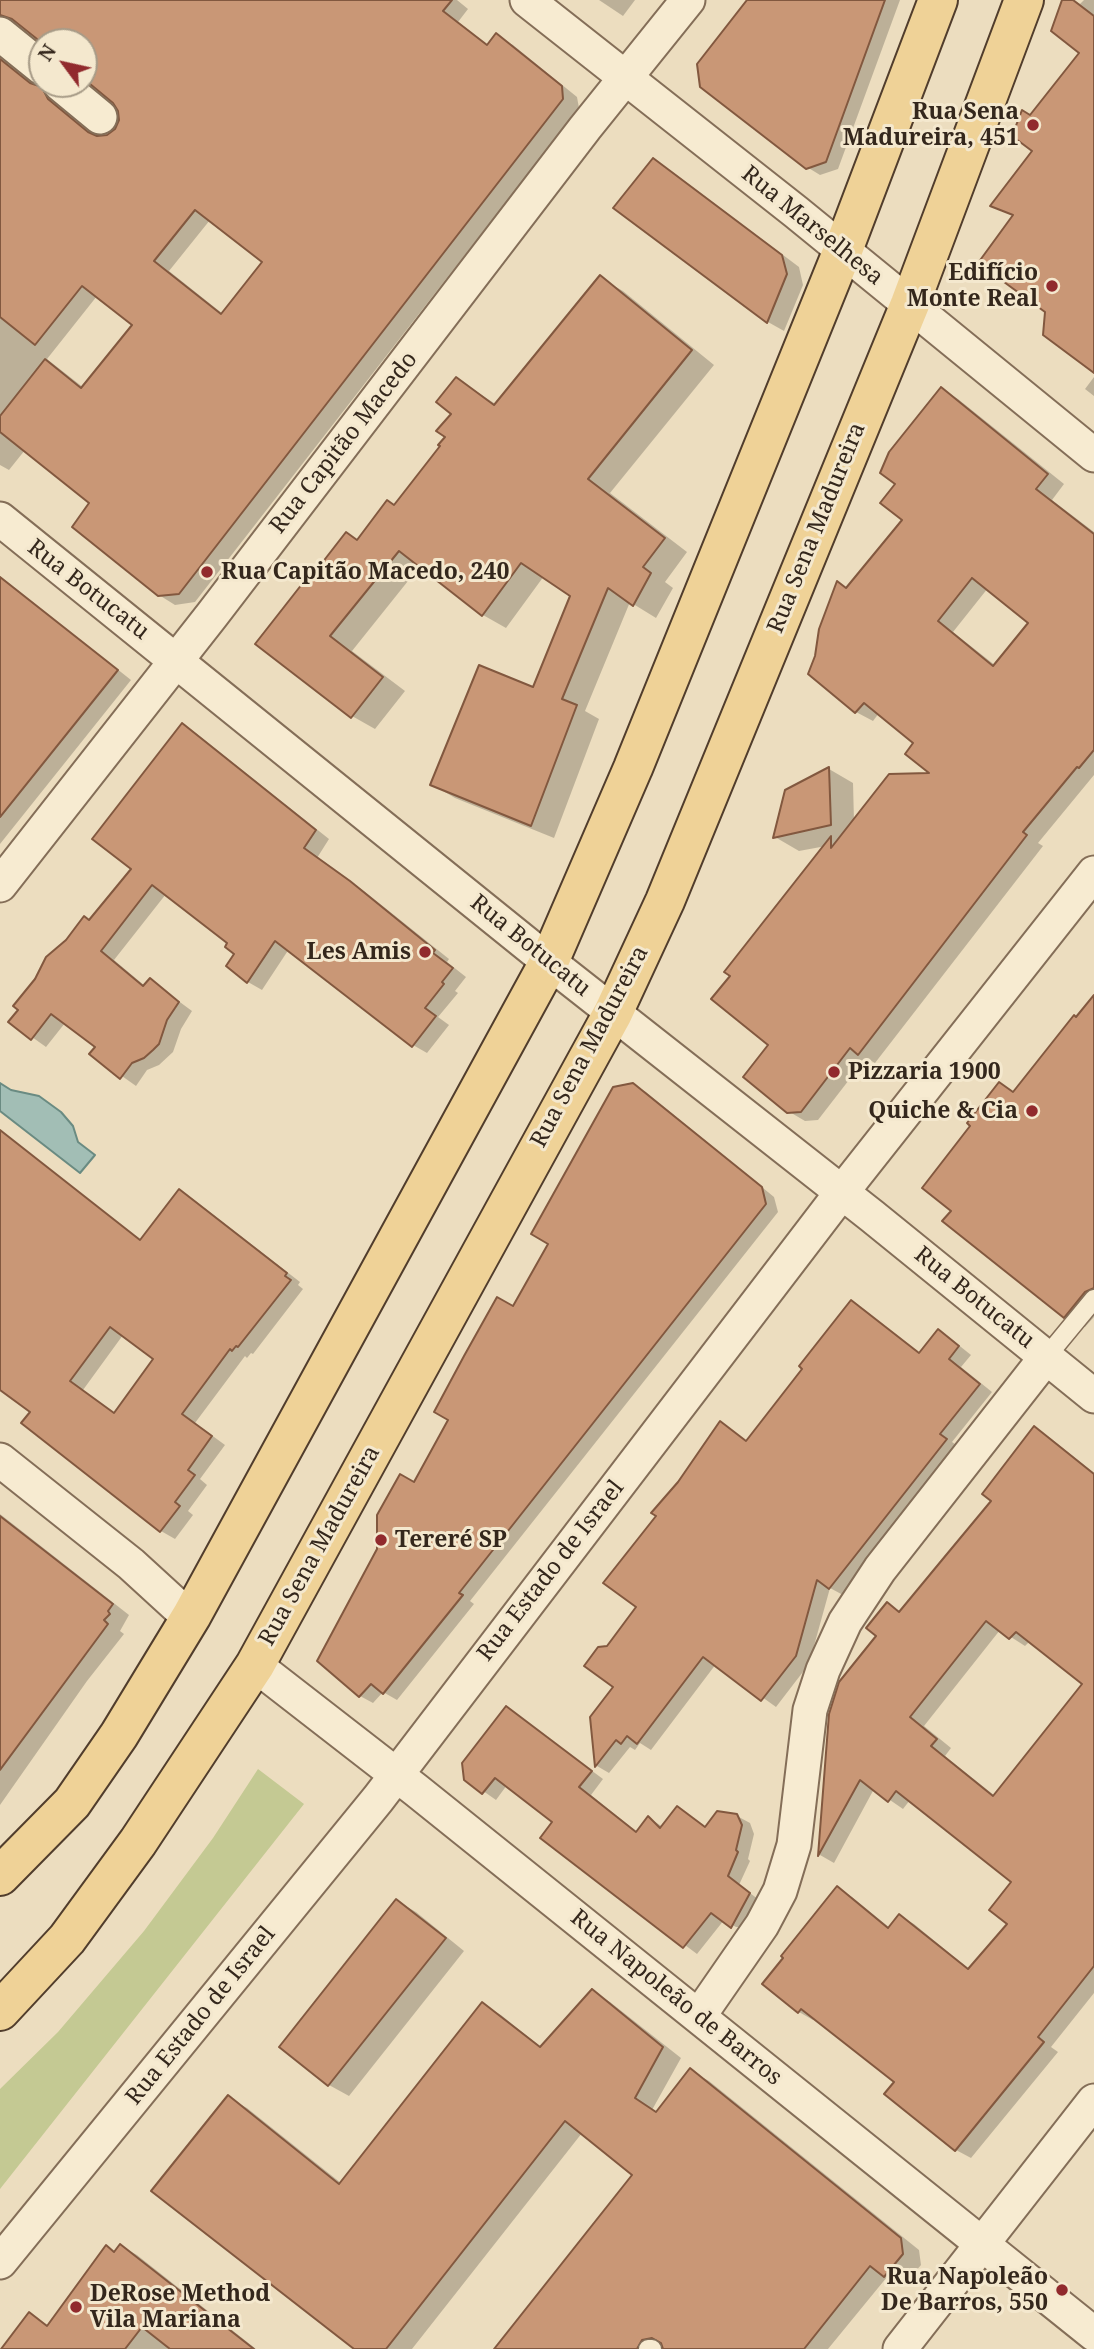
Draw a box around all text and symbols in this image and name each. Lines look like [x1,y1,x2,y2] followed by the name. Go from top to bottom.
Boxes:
[28,28,98,98] north arrow
[32,39,62,66] text: N
[843,98,1019,152] place label: Rua Sena Madureira, 451
[1025,117,1041,133] marker: Rua Sena Madureira, 451
[736,161,888,291] street label: Rua Marselhesa
[907,259,1038,313] place label: Edifício Monte Real
[1044,278,1060,294] marker: Edifício Monte Real
[264,347,424,539] street label: Rua Capitão Macedo
[762,419,872,637] street label: Rua Sena Madureira
[22,534,154,646] street label: Rua Botucatu
[221,558,510,586] place label: Rua Capitão Macedo, 240
[199,564,215,580] marker: Rua Capitão Macedo, 240
[464,889,596,1003] street label: Rua Botucatu
[307,938,411,966] place label: Les Amis
[525,942,655,1152] street label: Rua Sena Madureira
[417,944,433,960] marker: Les Amis
[848,1058,1001,1086] place label: Pizzaria 1900
[826,1064,842,1080] marker: Pizzaria 1900
[868,1097,1018,1125] place label: Quiche & Cia
[1024,1103,1040,1119] marker: Quiche & Cia
[908,1241,1040,1355] street label: Rua Botucatu
[254,1441,386,1651] street label: Rua Sena Madureira
[472,1475,630,1667] street label: Rua Estado de Israel
[395,1526,507,1554] place label: Tereré SP
[373,1532,389,1548] marker: Tereré SP
[565,1904,787,2092] street label: Rua Napoleão de Barros
[121,1921,281,2111] street label: Rua Estado de Israel
[881,2263,1048,2317] place label: Rua Napoleão De Barros, 550
[90,2280,270,2334] place label: DeRose Method Vila Mariana
[1054,2282,1070,2298] marker: Rua Napoleão De Barros, 550
[68,2299,84,2315] marker: DeRose Method Vila Mariana

